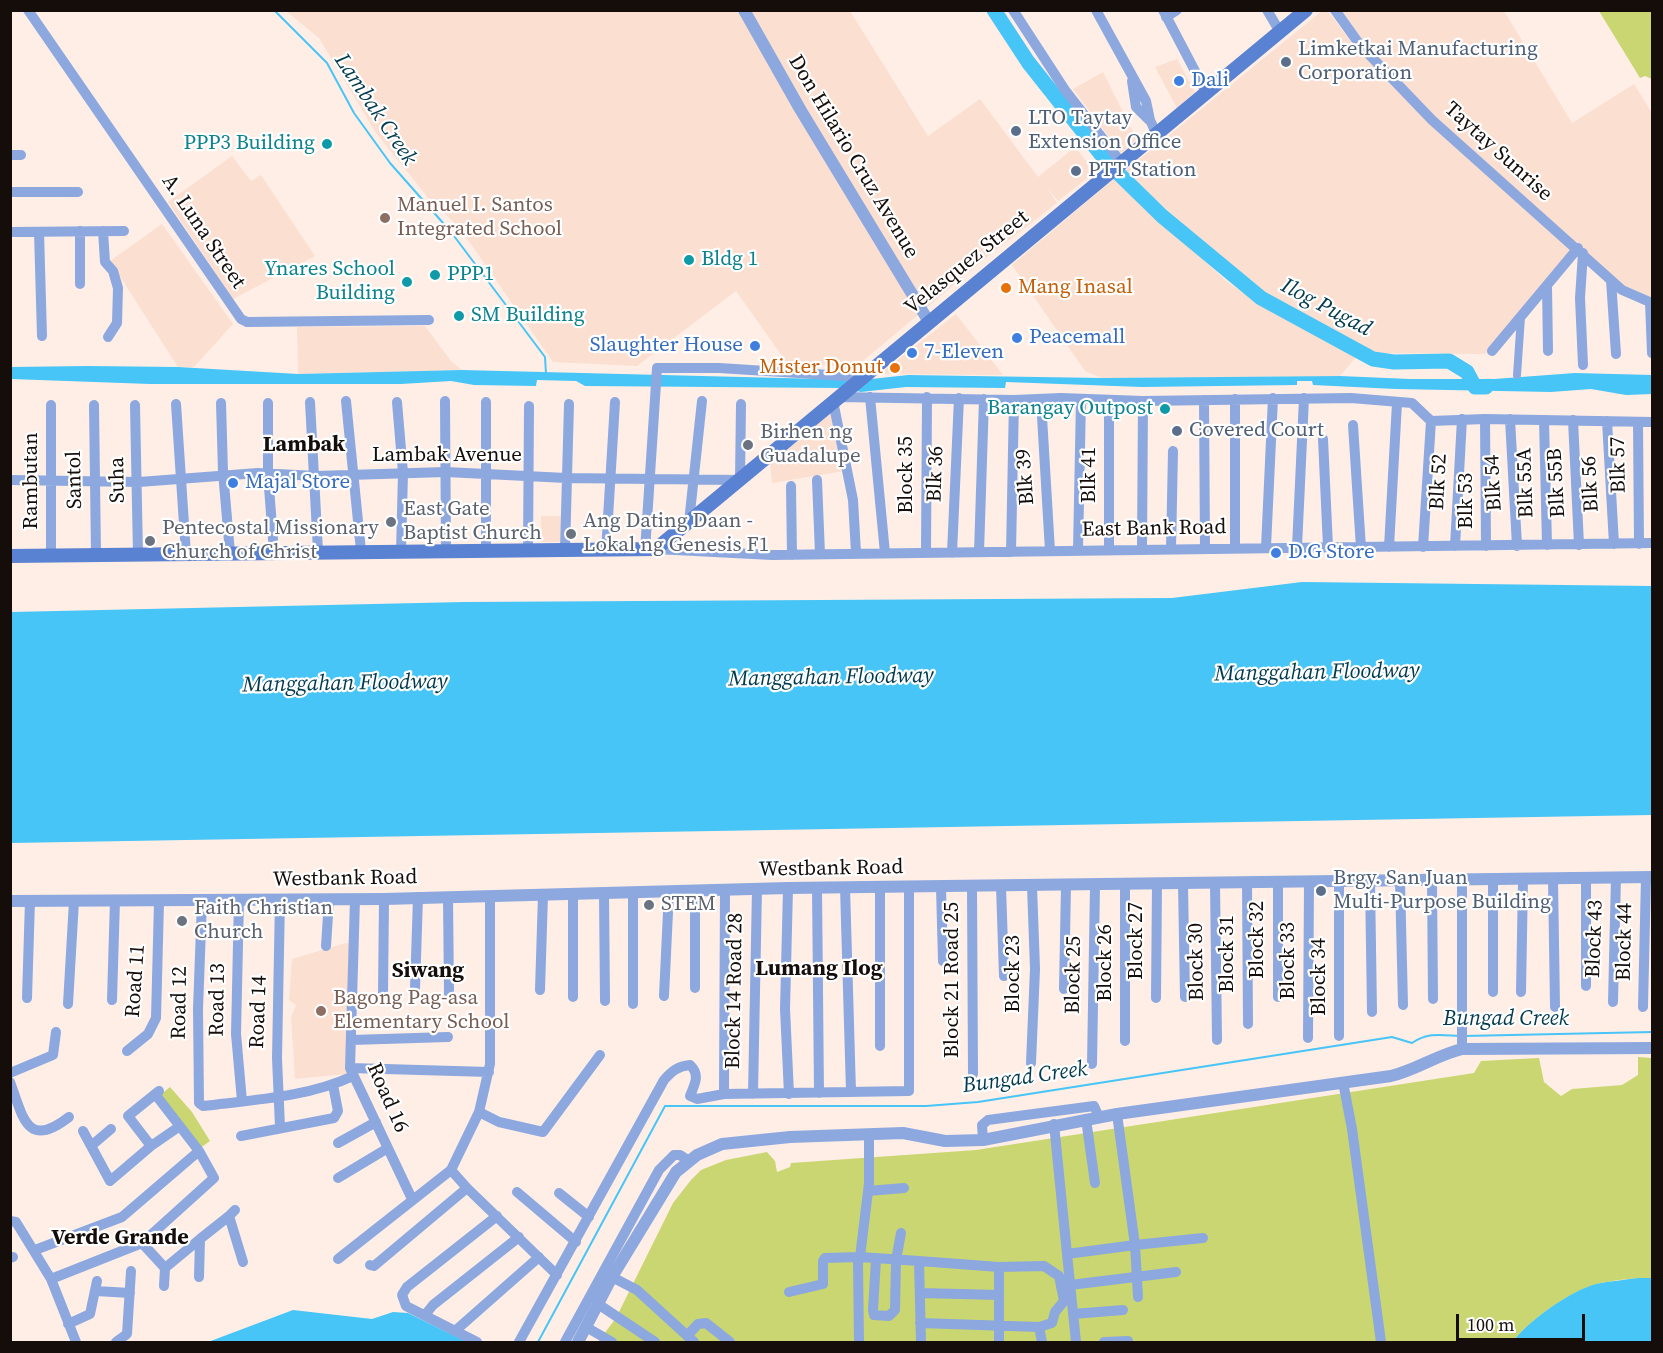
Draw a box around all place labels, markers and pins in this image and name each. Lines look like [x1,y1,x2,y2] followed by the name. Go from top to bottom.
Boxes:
[1298,37,1538,87] place label: Limketkai Manufacturing Corporation
[1279,55,1293,69] marker: Limketkai Manufacturing Corporation
[1191,68,1229,94] place label: Dali
[1172,74,1186,88] marker: Dali
[1028,106,1181,156] place label: LTO Taytay Extension Office
[1009,124,1023,138] marker: LTO Taytay Extension Office
[184,131,315,157] place label: PPP3 Building
[320,137,334,151] marker: PPP3 Building
[1088,158,1196,184] place label: PTT Station
[1069,164,1083,178] marker: PTT Station
[397,193,562,243] place label: Manuel I. Santos Integrated School
[378,211,392,225] marker: Manuel I. Santos Integrated School
[701,247,758,273] place label: Bldg 1
[682,253,696,267] marker: Bldg 1
[264,257,395,307] place label: Ynares School Building
[447,262,494,288] place label: PPP1
[428,268,442,282] marker: PPP1
[400,275,414,289] marker: Ynares School Building
[1018,275,1133,301] place label: Mang Inasal
[999,281,1013,295] marker: Mang Inasal
[471,303,585,329] place label: SM Building
[452,309,466,323] marker: SM Building
[1029,325,1125,351] place label: Peacemall
[1010,331,1024,345] marker: Peacemall
[590,333,743,359] place label: Slaughter House
[748,339,762,353] marker: Slaughter House
[924,340,1004,366] place label: 7-Eleven
[905,346,919,360] marker: 7-Eleven
[759,355,883,381] place label: Mister Donut
[888,361,902,375] marker: Mister Donut
[987,396,1153,422] place label: Barangay Outpost
[1158,402,1172,416] marker: Barangay Outpost
[1189,418,1324,444] place label: Covered Court
[760,420,861,470] place label: Birhen ng Guadalupe
[1170,424,1184,438] marker: Covered Court
[741,438,755,452] marker: Birhen ng Guadalupe
[245,470,350,496] place label: Majal Store
[226,476,240,490] marker: Majal Store
[403,497,542,547] place label: East Gate Baptist Church
[583,509,769,559] place label: Ang Dating Daan - Lokal ng Genesis F1
[384,515,398,529] marker: East Gate Baptist Church
[162,516,379,566] place label: Pentecostal Missionary Church of Christ
[564,527,578,541] marker: Ang Dating Daan - Lokal ng Genesis F1
[143,534,157,548] marker: Pentecostal Missionary Church of Christ
[1288,540,1375,566] place label: D.G Store
[1269,546,1283,560] marker: D.G Store
[1333,866,1551,916] place label: Brgy. San Juan Multi-Purpose Building
[1314,884,1328,898] marker: Brgy. San Juan Multi-Purpose Building
[661,892,716,918] place label: STEM
[194,896,333,946] place label: Faith Christian Church
[642,898,656,912] marker: STEM
[175,914,189,928] marker: Faith Christian Church
[333,986,510,1036] place label: Bagong Pag-asa Elementary School
[314,1004,328,1018] marker: Bagong Pag-asa Elementary School

